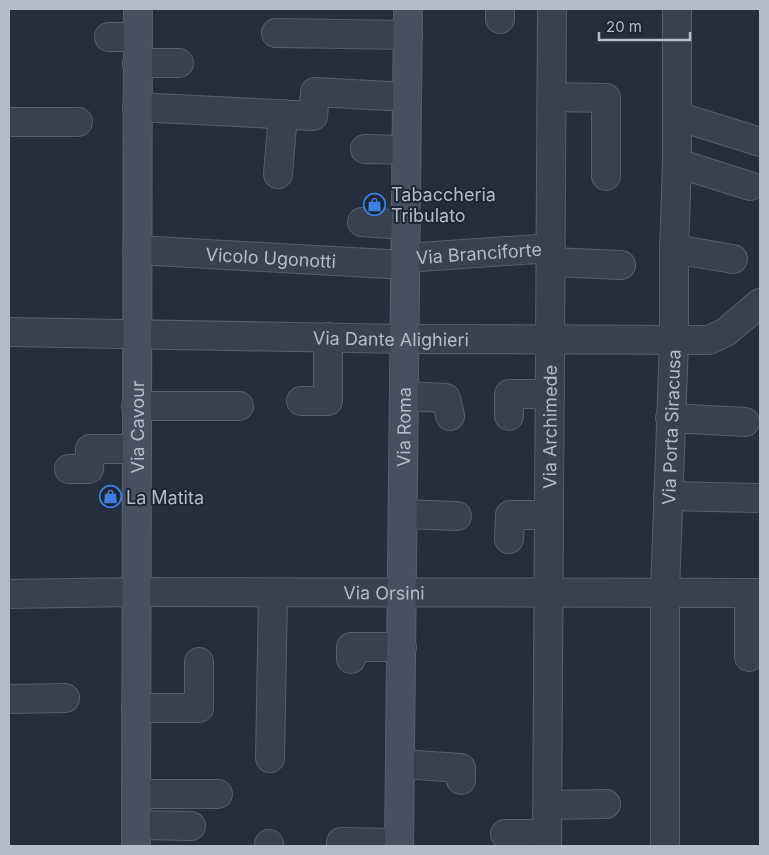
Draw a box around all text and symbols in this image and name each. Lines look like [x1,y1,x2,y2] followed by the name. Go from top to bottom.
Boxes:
[599,10,690,42] scale bar
[606,17,642,36] text: 20 m
[391,184,496,226] place label: Tabaccheria Tribulato
[363,192,387,216] shop icon: Tabaccheria Tribulato
[415,238,542,268] street label: Via Branciforte
[205,243,337,272] street label: Vicolo Ugonotti
[313,327,469,350] street label: Via Dante Alighieri
[658,349,684,505] street label: Via Porta Siracusa
[539,365,560,489] street label: Via Archimede
[126,380,148,474] street label: Via Cavour
[393,387,414,467] street label: Via Roma
[98,485,122,509] shop icon: La Matita
[126,487,204,508] place label: La Matita
[343,582,425,603] street label: Via Orsini

